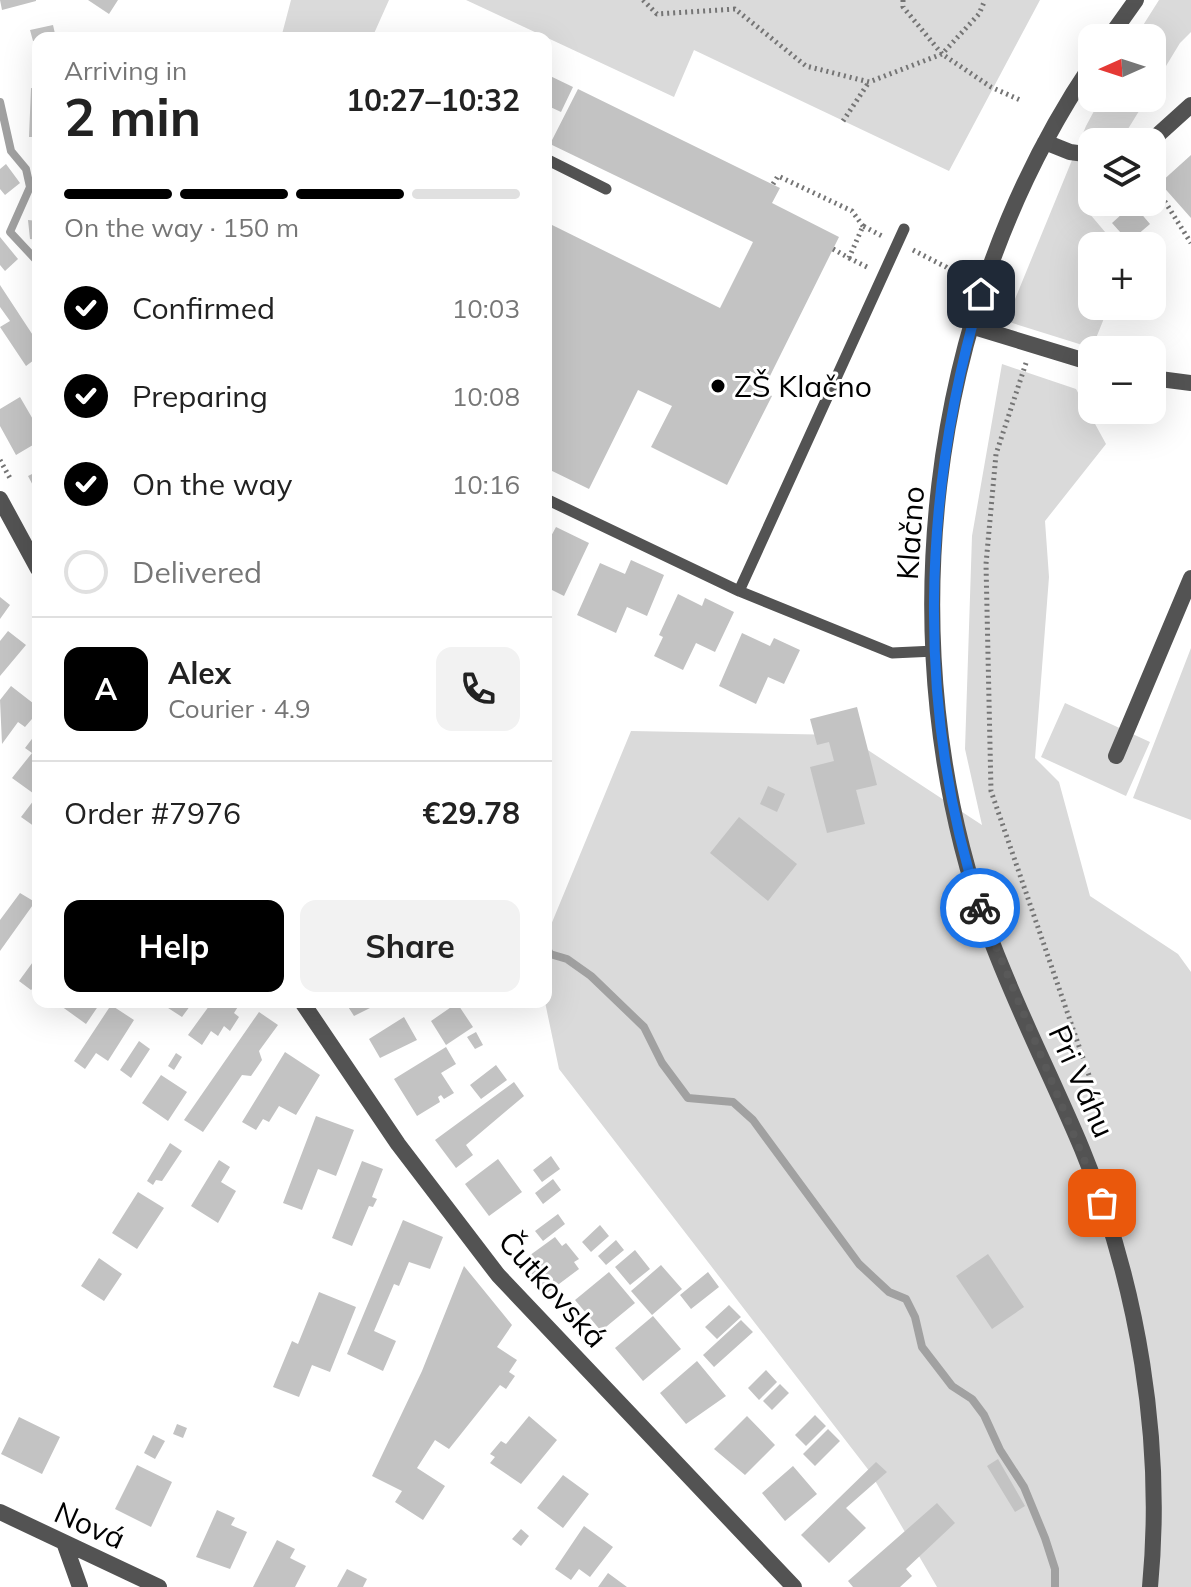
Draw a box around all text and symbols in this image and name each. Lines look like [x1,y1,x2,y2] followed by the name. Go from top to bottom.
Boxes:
[1078,24,1166,112] north arrow
[1078,24,1166,424] map controls
[64,54,187,87] text: Arriving in
[346,81,520,119] text: 10:27–10:32
[64,84,201,149] text: 2 min
[1078,128,1166,216] button: layers
[64,211,299,244] text: On the way · 150 m
[1078,232,1166,320] button: +
[947,260,1015,328] pin
[959,272,1003,316] icon: home
[64,286,108,330] icon: check
[132,289,275,327] text: Confirmed
[452,292,520,325] text: 10:03
[1078,336,1166,424] button: −
[734,367,872,405] place label: ZŠ Klačno
[64,374,108,418] icon: check
[132,377,268,415] text: Preparing
[709,377,727,395] marker: ZŠ Klačno
[452,380,520,413] text: 10:08
[64,462,108,506] icon: check
[132,465,292,503] text: On the way
[452,468,520,501] text: 10:16
[888,485,932,581] street label: Klačno
[132,553,262,591] text: Delivered
[436,647,520,731] button: phone
[168,654,231,692] text: Alex
[95,670,117,708] text: A
[168,692,311,725] text: Courier · 4.9
[64,794,241,832] text: Order #7976
[423,794,520,832] text: €29.78
[940,868,1020,948] courier
[958,886,1002,930] icon: bike
[64,900,284,992] button: Help
[300,900,520,992] button: Share
[1040,1019,1124,1143] street label: Pri Váhu
[1068,1169,1136,1237] pin
[1080,1181,1124,1225] icon: bag
[491,1223,615,1355] street label: Čutkovská
[49,1493,131,1557] street label: Nová

